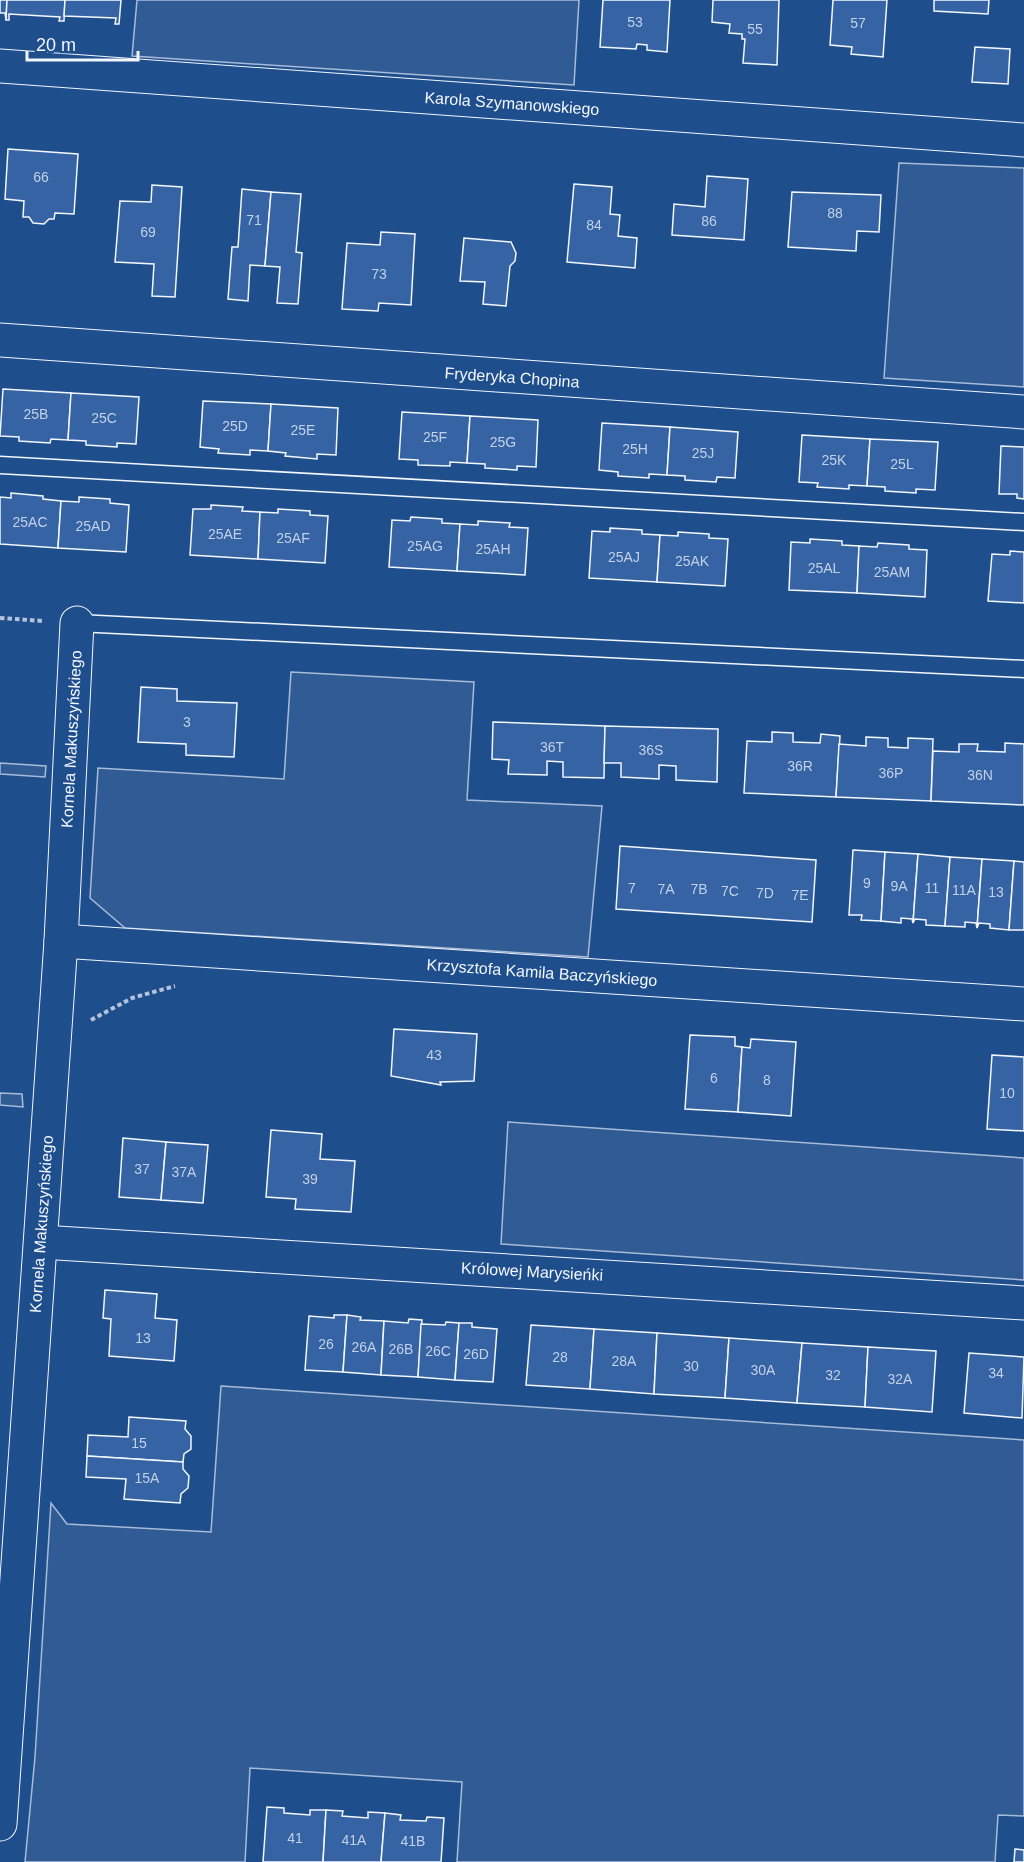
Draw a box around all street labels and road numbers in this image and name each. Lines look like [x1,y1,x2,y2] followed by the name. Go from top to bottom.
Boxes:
[424,89,600,118] street label: Karola Szymanowskiego
[444,364,580,391] street label: Fryderyka Chopina
[58,650,85,828] street label: Kornela Makuszyńskiego
[426,956,658,989] street label: Krzysztofa Kamila Baczyńskiego
[27,1135,56,1313] street label: Kornela Makuszyńskiego
[460,1259,603,1284] street label: Królowej Marysieńki

